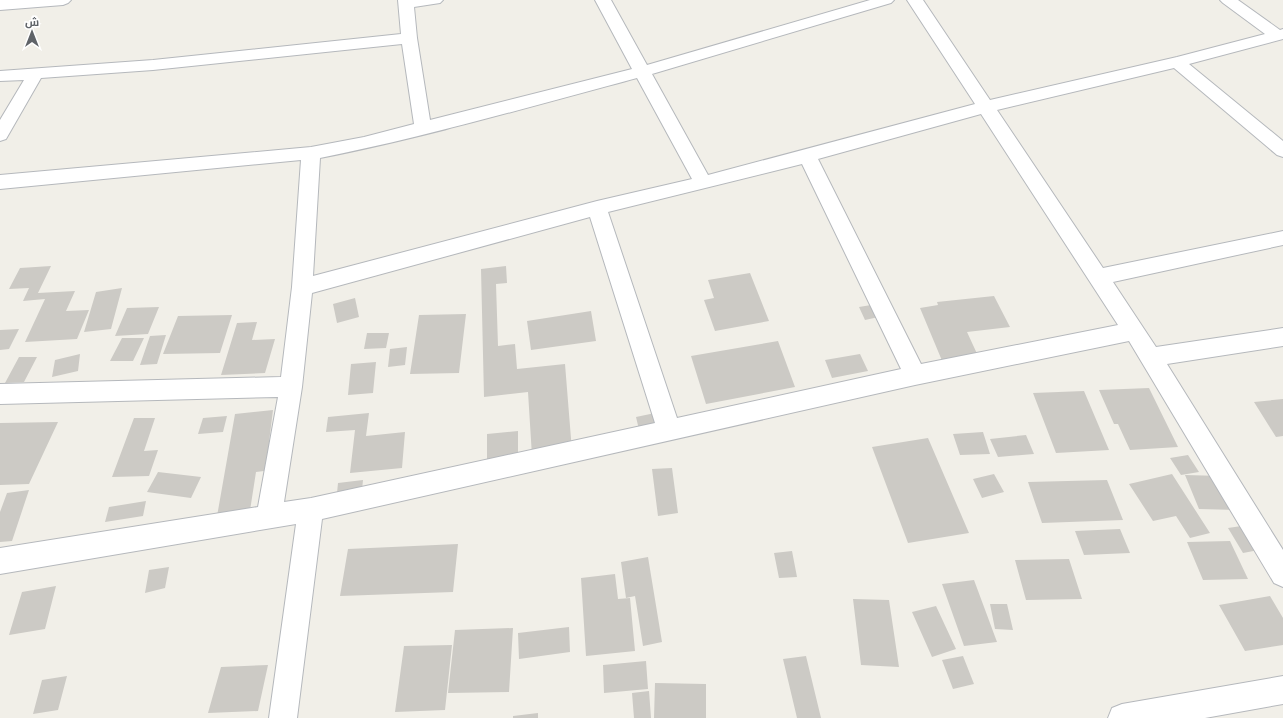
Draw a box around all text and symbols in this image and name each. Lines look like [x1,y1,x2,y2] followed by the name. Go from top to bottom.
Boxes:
[12,12,52,52] north arrow
[25,15,39,29] text: ش

